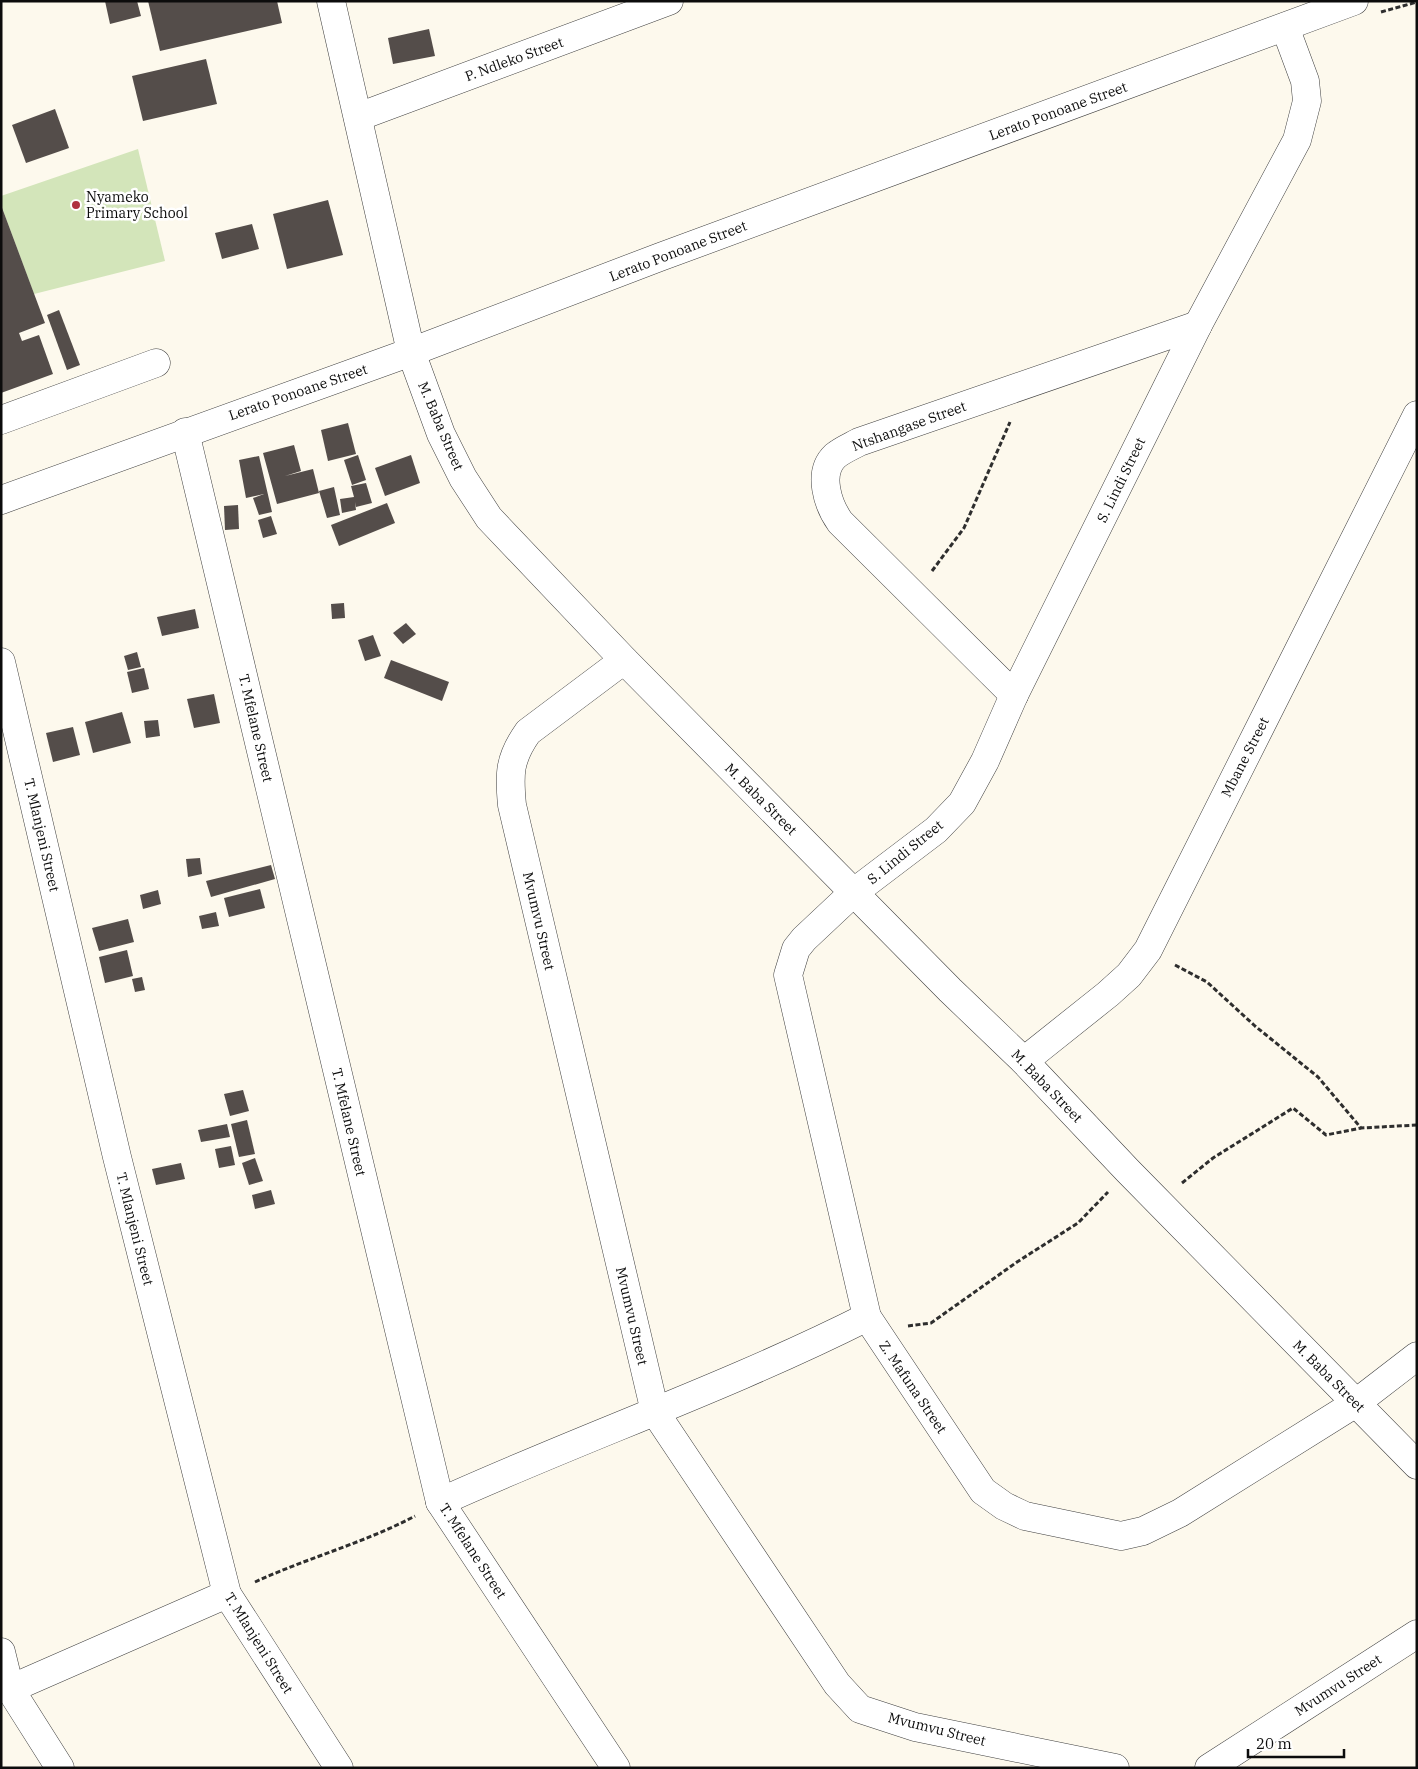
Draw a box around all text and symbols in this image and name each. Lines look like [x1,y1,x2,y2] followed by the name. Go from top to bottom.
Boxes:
[462,33,566,85] street label: P. Ndleko Street
[986,78,1130,144] street label: Lerato Ponoane Street
[86,188,188,222] place label: Nyameko Primary School
[70,199,82,211] marker: Nyameko Primary School
[607,216,749,285] street label: Lerato Ponoane Street
[226,360,370,424] street label: Lerato Ponoane Street
[414,379,468,473] street label: M. Baba Street
[849,397,969,455] street label: Ntshangase Street
[1093,434,1149,525] street label: S. Lindi Street
[235,672,277,784] street label: T. Mfelane Street
[1217,714,1273,800] street label: Mbane Street
[721,759,801,839] street label: M. Baba Street
[20,777,64,893] street label: T. Mlanjeni Street
[863,816,947,888] street label: S. Lindi Street
[519,870,559,972] street label: Mvumvu Street
[1008,1046,1086,1126] street label: M. Baba Street
[328,1066,370,1178] street label: T. Mfelane Street
[112,1171,158,1287] street label: T. Mlanjeni Street
[612,1265,652,1367] street label: Mvumvu Street
[1289,1336,1369,1416] street label: M. Baba Street
[875,1337,951,1437] street label: Z. Mafuna Street
[435,1500,511,1602] street label: T. Mfelane Street
[221,1589,297,1697] street label: T. Mlanjeni Street
[1291,1650,1385,1720] street label: Mvumvu Street
[886,1708,988,1750] street label: Mvumvu Street
[1248,1726,1344,1758] scale bar
[1256,1734,1292,1753] text: 20 m

